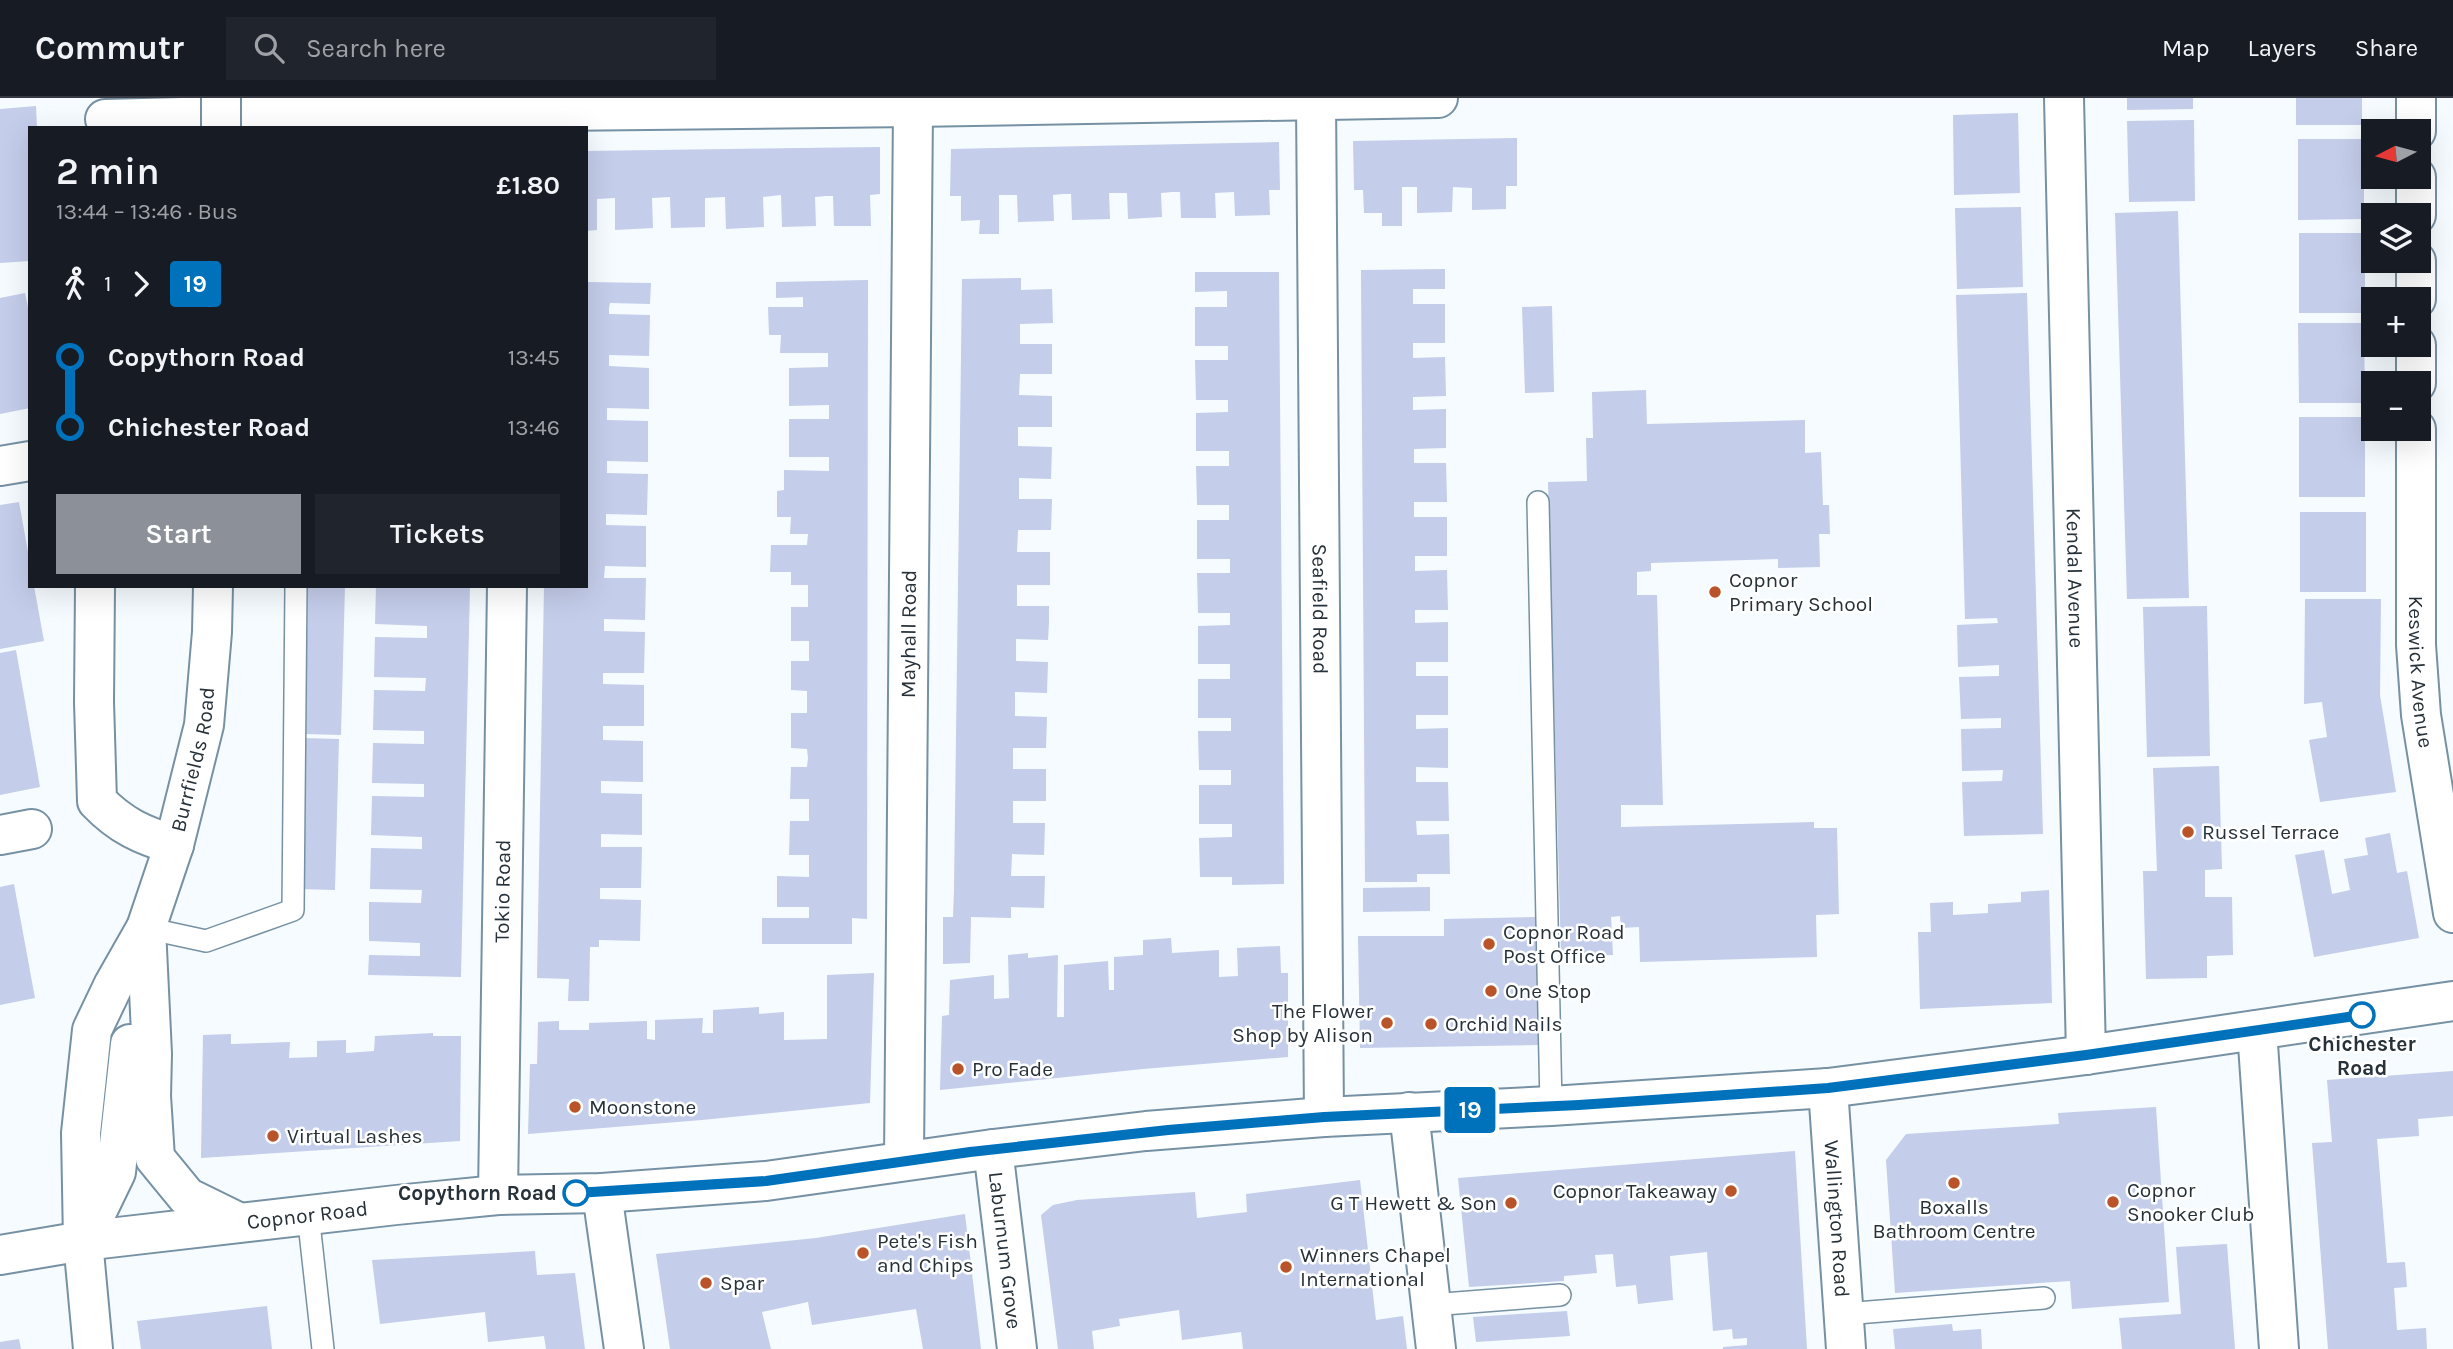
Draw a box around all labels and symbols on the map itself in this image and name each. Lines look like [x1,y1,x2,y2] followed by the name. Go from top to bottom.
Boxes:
[2361,119,2431,189] north arrow
[2061,507,2089,648] street label: Kendal Avenue
[1307,543,1333,675] street label: Seafield Road
[1729,568,1873,616] place label: Copnor Primary School
[896,570,921,698] street label: Mayhall Road
[1707,584,1723,600] marker: Copnor Primary School
[2404,596,2438,750] street label: Keswick Avenue
[166,686,219,834] street label: Burrfields Road
[2202,820,2339,844] place label: Russel Terrace
[2180,824,2196,840] marker: Russel Terrace
[490,839,515,943] street label: Tokio Road
[1503,920,1625,968] place label: Copnor Road Post Office
[1481,936,1497,952] marker: Copnor Road Post Office
[1505,979,1591,1003] place label: One Stop
[1483,983,1499,999] marker: One Stop
[1232,999,1373,1047] place label: The Flower Shop by Alison
[2349,1002,2375,1028] marker: Chichester Road
[1445,1012,1562,1036] place label: Orchid Nails
[1379,1015,1395,1031] marker: The Flower Shop by Alison
[1423,1016,1439,1032] marker: Orchid Nails
[2308,1032,2416,1080] place label: Chichester Road
[972,1057,1053,1081] place label: Pro Fade
[950,1061,966,1077] marker: Pro Fade
[1438,1087,1502,1133] line badge: 19
[589,1095,696,1119] place label: Moonstone
[567,1099,583,1115] marker: Moonstone
[287,1124,423,1148] place label: Virtual Lashes
[265,1128,281,1144] marker: Virtual Lashes
[1820,1139,1854,1298] street label: Wallington Road
[984,1170,1026,1330] street label: Laburnum Grove
[1946,1175,1962,1191] marker: Boxalls Bathroom Centre
[2127,1178,2254,1226] place label: Copnor Snooker Club
[1553,1179,1717,1203] place label: Copnor Takeaway
[563,1180,589,1206] marker: Copythorn Road
[398,1181,557,1205] place label: Copythorn Road
[1723,1183,1739,1199] marker: Copnor Takeaway
[1330,1191,1497,1215] place label: G T Hewett & Son
[2105,1194,2121,1210] marker: Copnor Snooker Club
[1503,1195,1519,1211] marker: G T Hewett & Son
[1873,1195,2035,1243] place label: Boxalls Bathroom Centre
[245,1196,369,1234] street label: Copnor Road
[877,1229,978,1277] place label: Pete's Fish and Chips
[1300,1243,1451,1291] place label: Winners Chapel International
[855,1245,871,1261] marker: Pete's Fish and Chips
[1278,1259,1294,1275] marker: Winners Chapel International
[720,1271,765,1295] place label: Spar
[698,1275,714,1291] marker: Spar

